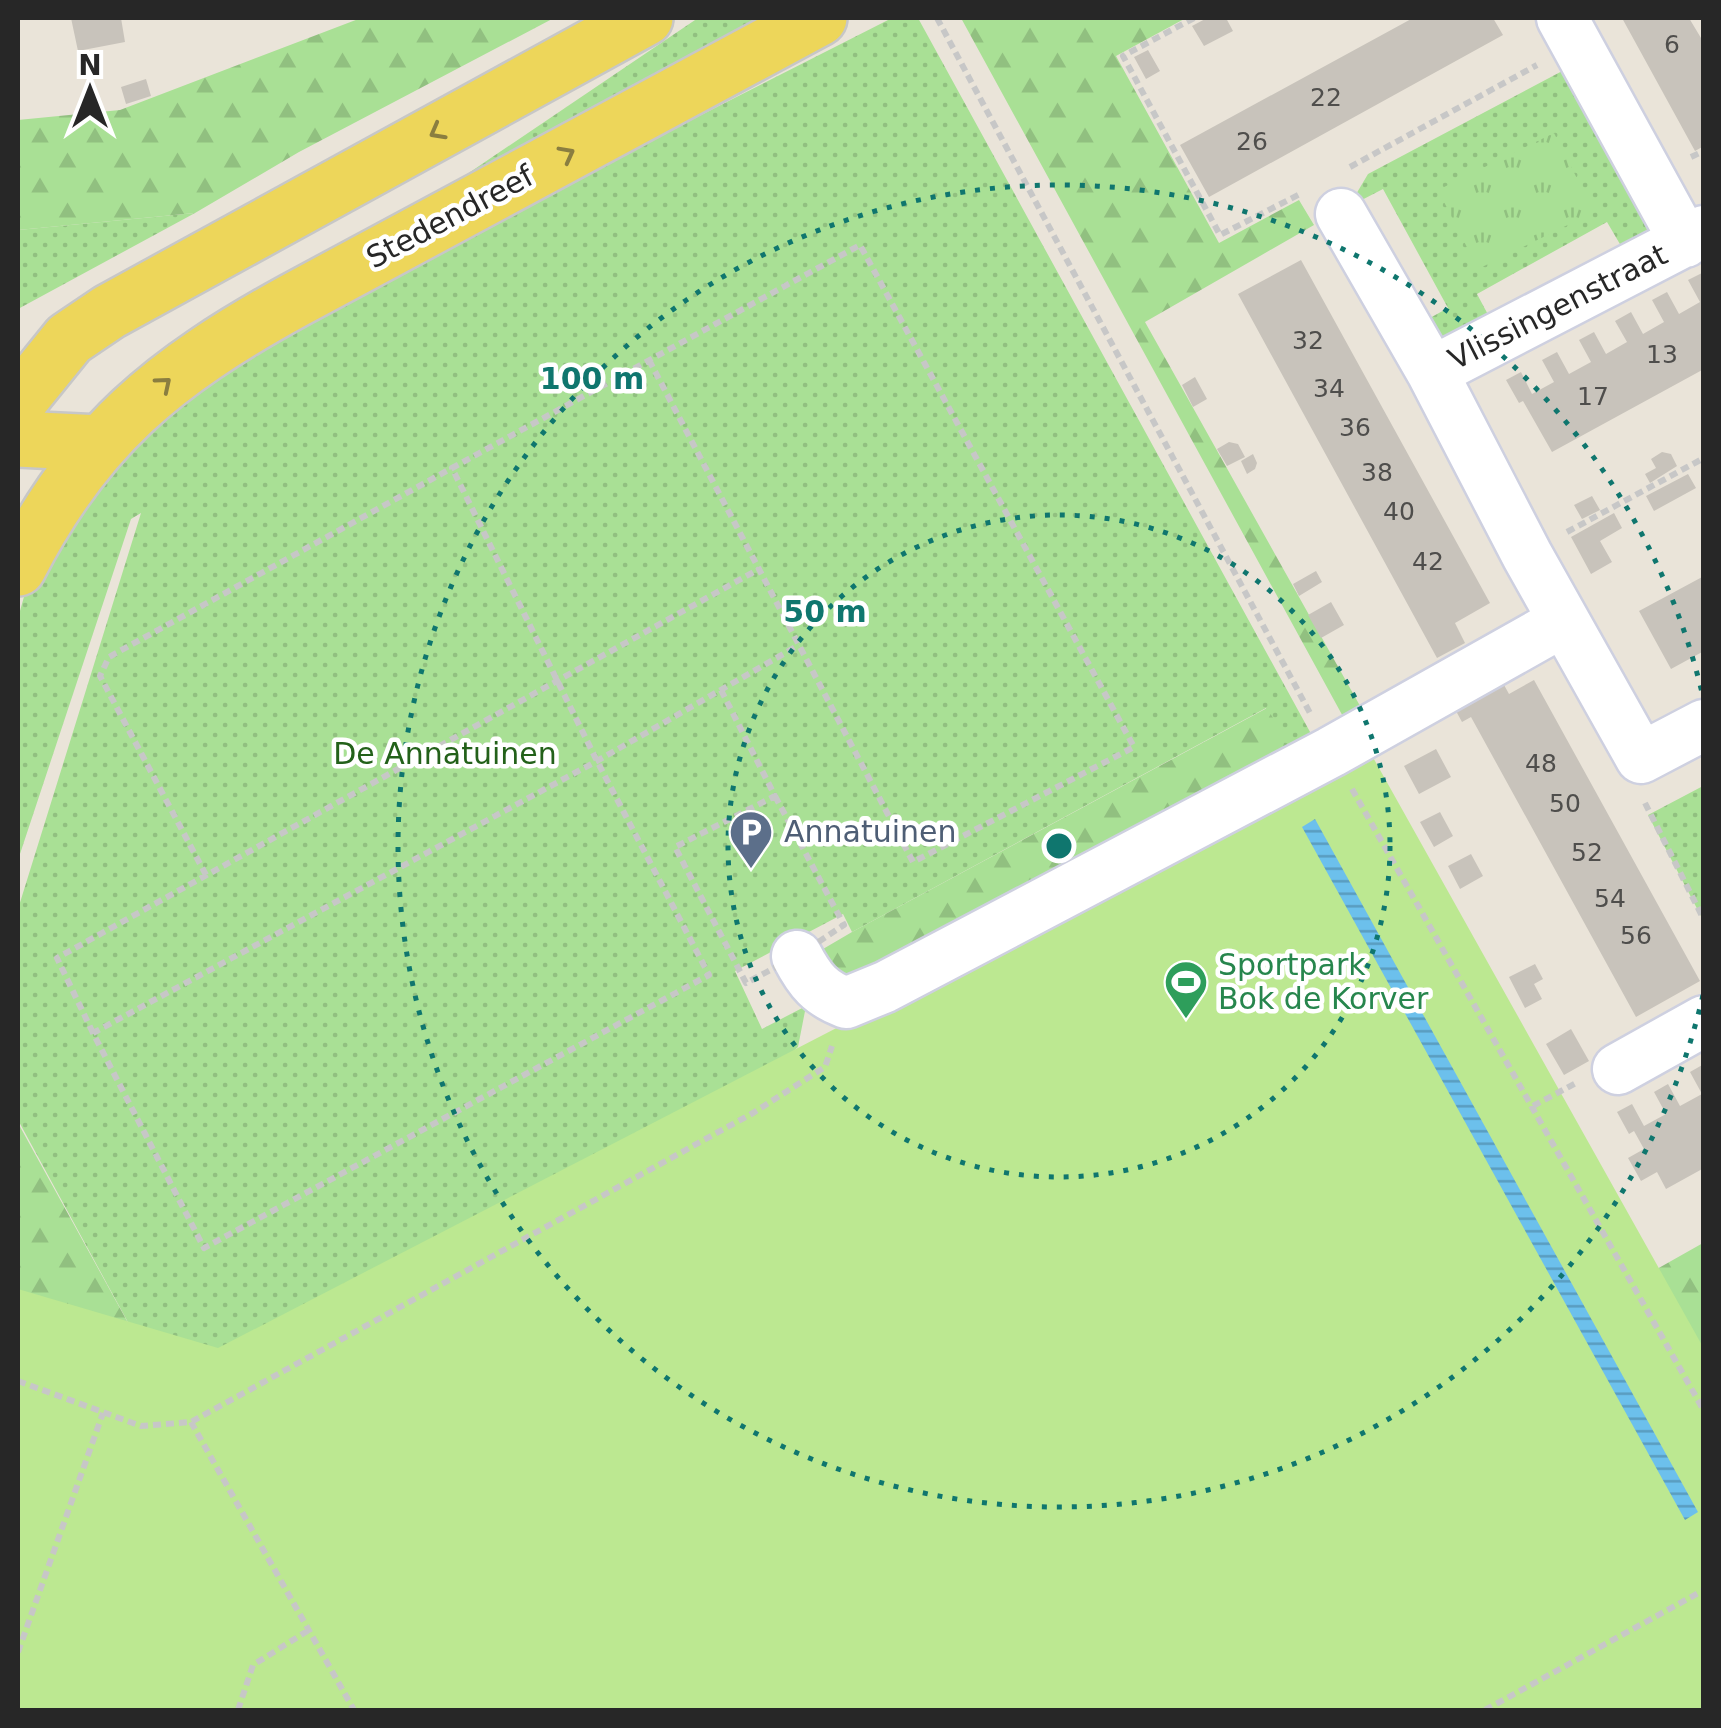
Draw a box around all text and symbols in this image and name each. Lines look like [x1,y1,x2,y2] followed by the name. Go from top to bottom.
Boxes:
[1664,30,1680,59] house number: 6
[40,40,140,140] north arrow
[78,49,102,82] text: N
[1310,83,1342,112] house number: 22
[430,119,448,139] one-way arrow
[1236,127,1268,156] house number: 26
[556,147,575,166] one-way arrow
[360,157,540,275] street label: Stedendreef
[1443,236,1673,377] street label: Vlissingenstraat
[1292,326,1324,355] house number: 32
[1646,340,1678,369] house number: 13
[540,361,644,396] text: 100 m
[1313,374,1345,403] house number: 34
[152,378,170,396] one-way arrow
[1577,382,1609,411] house number: 17
[1339,413,1371,442] house number: 36
[1361,458,1393,487] house number: 38
[1383,497,1415,526] house number: 40
[1412,547,1444,576] house number: 42
[783,594,867,629] text: 50 m
[333,736,557,771] park label: De Annatuinen
[1525,749,1557,778] house number: 48
[1549,789,1581,818] house number: 50
[728,809,774,870] parking icon: Annatuinen
[784,814,957,849] place label: Annatuinen
[1041,828,1077,864] centre of rings
[1571,838,1603,867] house number: 52
[1594,884,1626,913] house number: 54
[1620,921,1652,950] house number: 56
[1218,947,1429,1016] place label: Sportpark Bok de Korver
[1163,959,1209,1020] sports icon: Sportpark Bok de Korver

